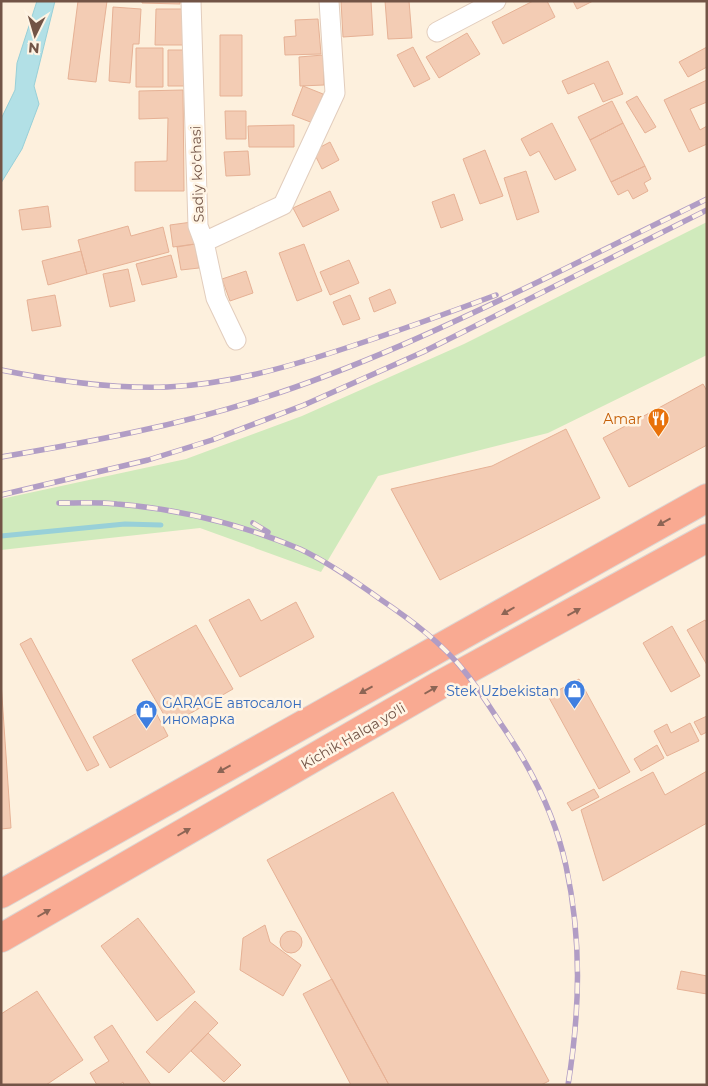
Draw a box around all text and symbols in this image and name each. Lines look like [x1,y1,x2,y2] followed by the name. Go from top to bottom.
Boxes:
[10,10,60,60] north arrow
[27,38,40,57] text: N
[186,125,208,223] street label: Sadiy ko'chasi
[646,407,670,438] restaurant icon: Amar
[603,410,642,428] place label: Amar
[658,517,671,526] one-way arrow
[501,606,514,615] one-way arrow
[567,607,580,616] one-way arrow
[563,679,587,710] shop icon: Stek Uzbekistan
[446,682,559,700] place label: Stek Uzbekistan
[359,686,373,694] one-way arrow
[425,686,438,695] one-way arrow
[162,694,302,728] place label: GARAGE автосалон иномарка
[134,699,158,730] shop icon: GARAGE автосалон иномарка
[297,699,409,773] street label: Kichik Halqa yo'li
[217,765,231,774] one-way arrow
[178,828,191,837] one-way arrow
[37,909,50,918] one-way arrow

